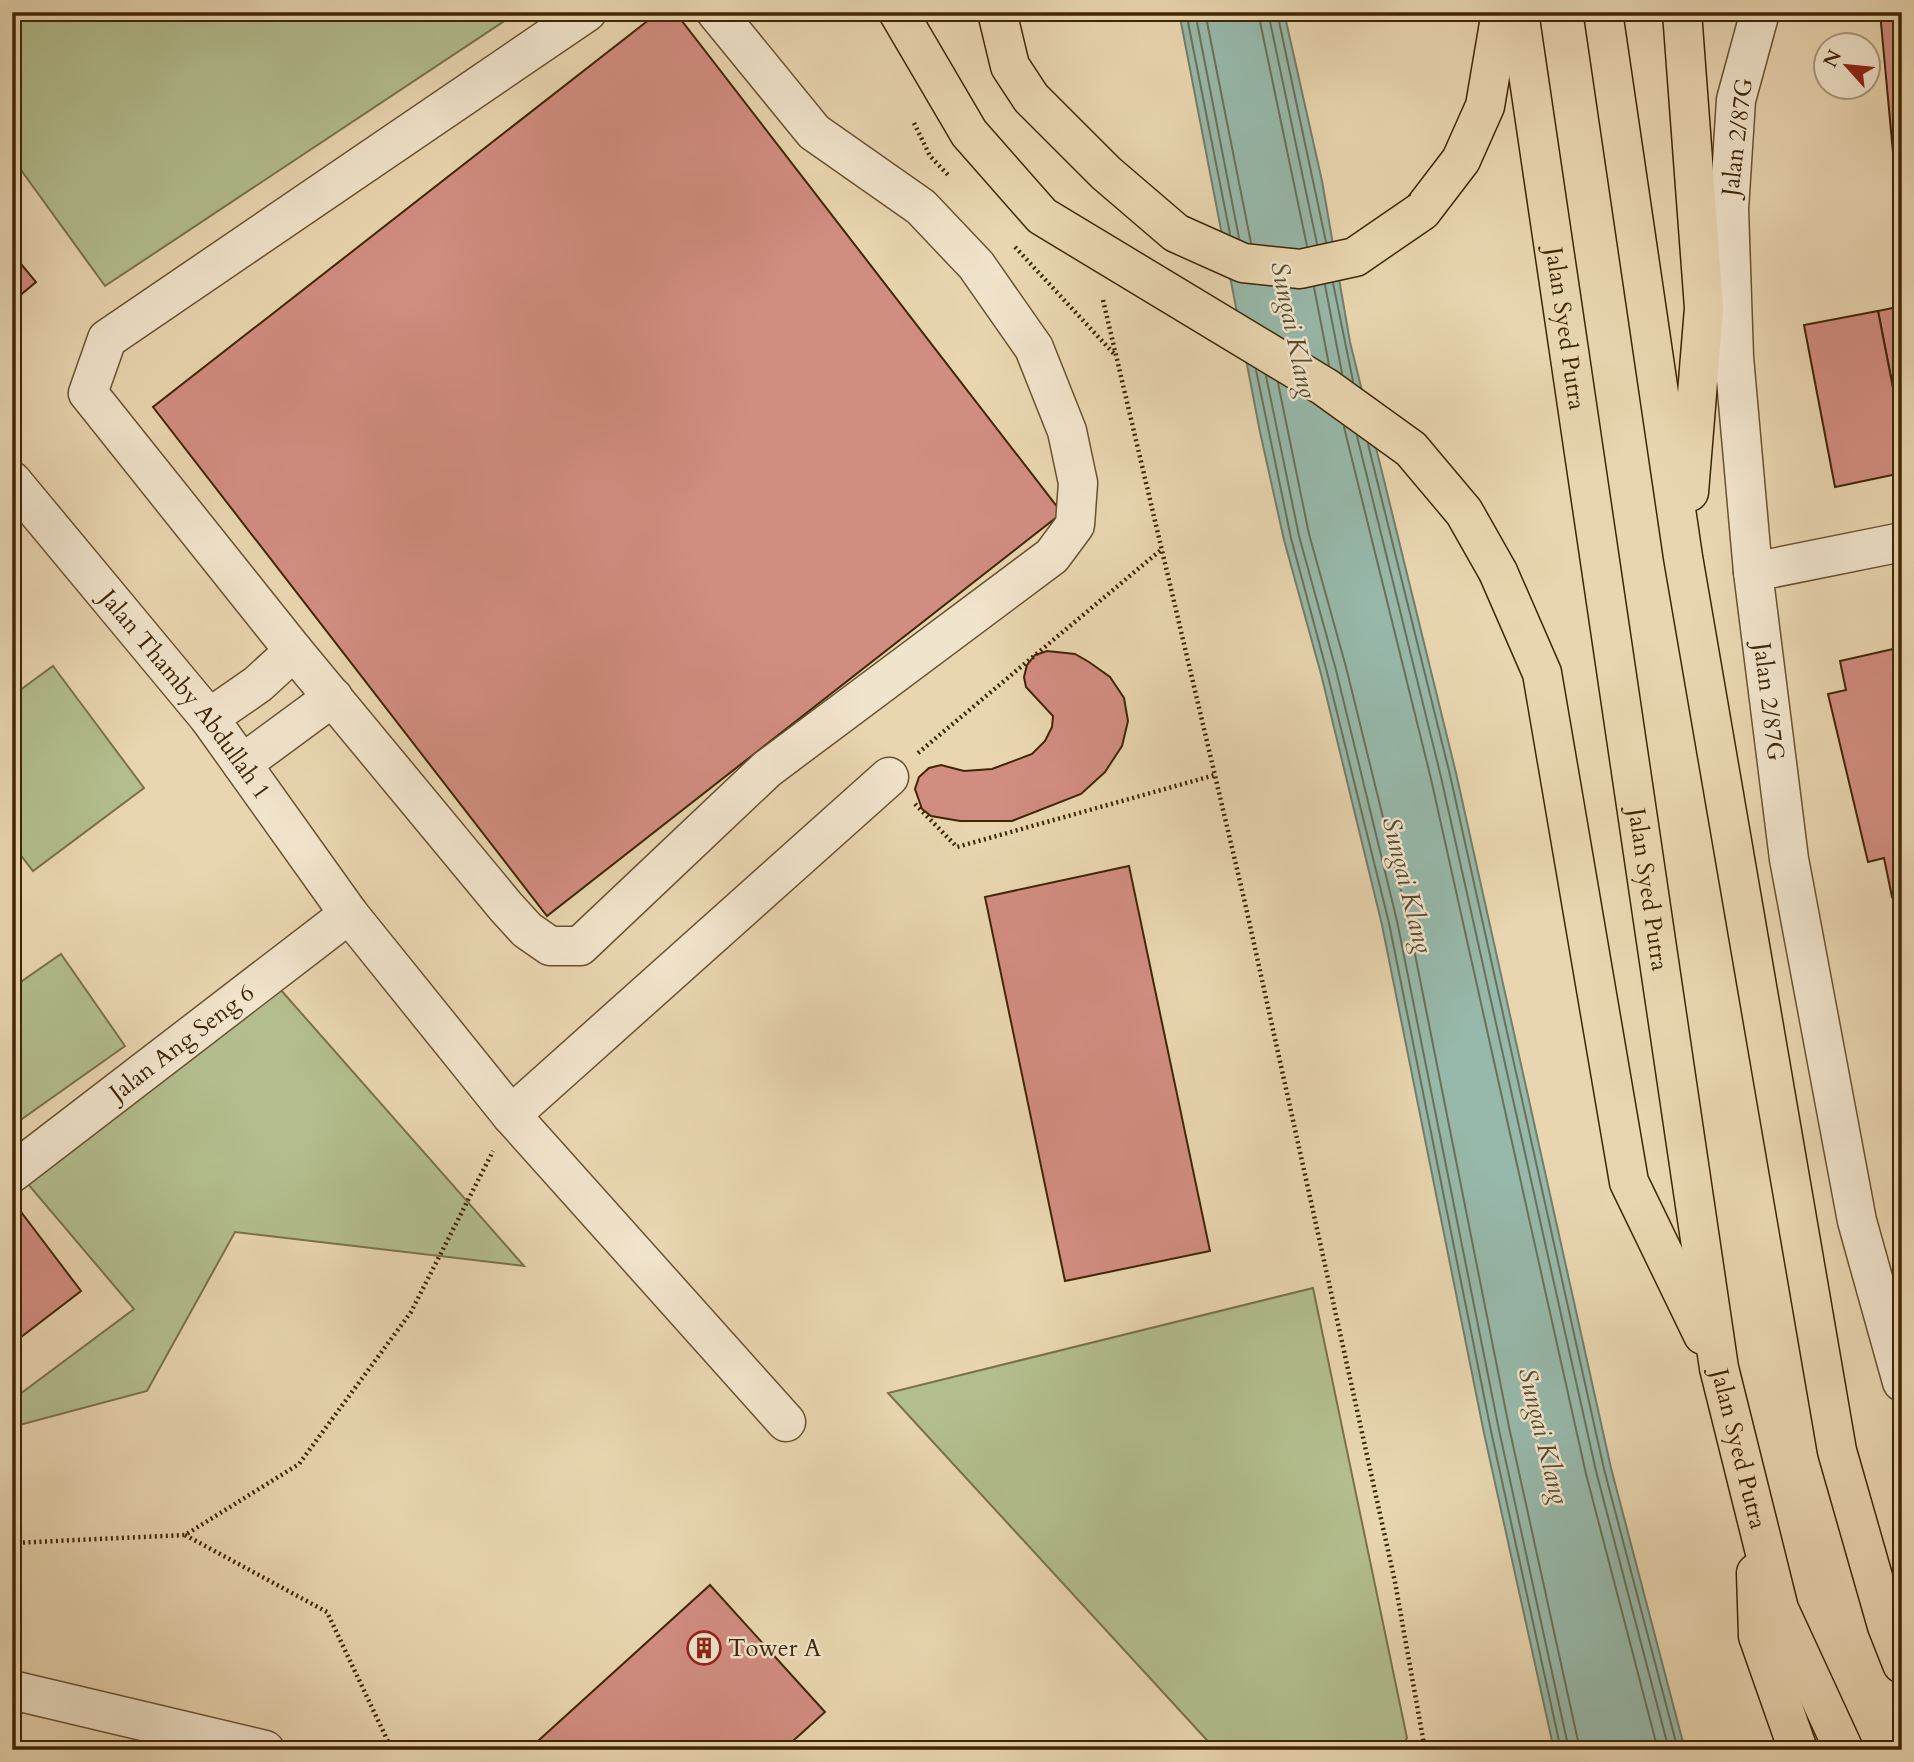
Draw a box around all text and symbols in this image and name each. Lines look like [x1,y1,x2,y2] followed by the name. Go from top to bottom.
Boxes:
[1812,32,1882,102] north arrow
[1817,45,1848,72] text: N
[1714,76,1761,201] street label: Jalan 2/87G
[1536,242,1594,413] street label: Jalan Syed Putra
[1262,258,1325,402] water label: Sungai Klang
[90,580,278,806] street label: Jalan Thamby Abdullah 1
[1745,638,1793,763] street label: Jalan 2/87G
[1619,803,1676,974] street label: Jalan Syed Putra
[1374,813,1441,958] water label: Sungai Klang
[100,977,261,1111] street label: Jalan Ang Seng 6
[1702,1362,1775,1533] street label: Jalan Syed Putra
[1510,1364,1577,1509] water label: Sungai Klang
[685,1629,723,1667] building icon: Tower A
[728,1632,822,1665] place label: Tower A

